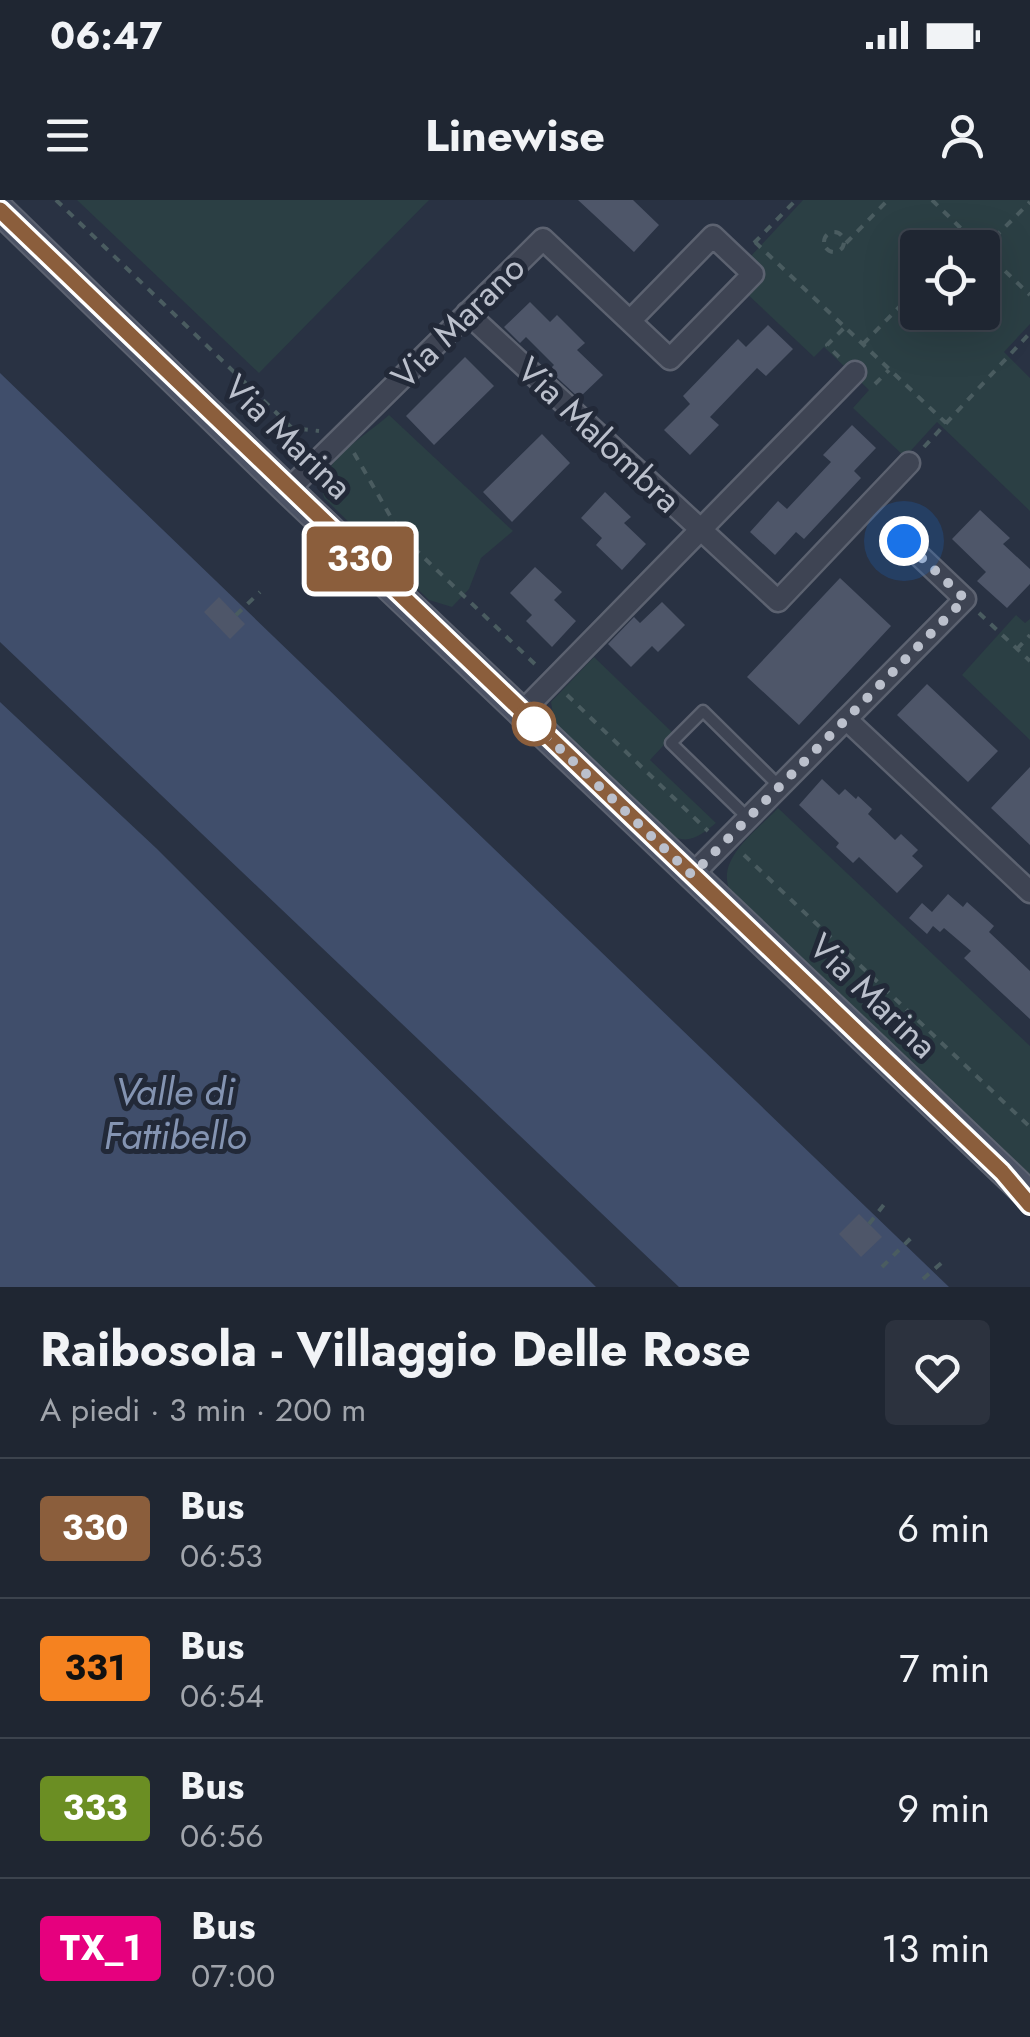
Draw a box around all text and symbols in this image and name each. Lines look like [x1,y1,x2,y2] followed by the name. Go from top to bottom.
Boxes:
[50,8,162,63] text: 06:47
[425,103,605,168] text: Linewise
[40,108,95,163] icon: menu
[935,108,990,163] icon: person
[900,230,1000,330] map controls
[900,230,1000,330] button: locate
[380,244,536,400] street label: Via Marano
[506,346,692,524] street label: Via Malombra
[213,363,363,511] street label: Via Marina
[879,516,929,566] your location
[302,526,418,592] line badge: 330
[327,534,393,584] text: 330
[513,703,555,745] unlabelled marker
[798,922,948,1070] street label: Via Marina
[104,1064,246,1163] water label: Valle di Fattibello
[40,1315,751,1384] text: Raibosola - Villaggio Delle Rose
[885,1320,990,1425] button: heart
[40,1387,366,1433] text: A piedi · 3 min · 200 m
[180,1478,244,1533] text: Bus
[897,1501,990,1556] text: 6 min
[62,1503,128,1553] text: 330
[180,1533,263,1579] text: 06:53
[180,1618,244,1673] text: Bus
[899,1641,990,1696] text: 7 min
[64,1643,126,1693] text: 331
[180,1673,264,1719] text: 06:54
[180,1758,244,1813] text: Bus
[897,1781,990,1836] text: 9 min
[62,1783,128,1833] text: 333
[180,1813,264,1859] text: 06:56
[191,1898,256,1953] text: Bus
[881,1921,990,1976] text: 13 min
[60,1923,141,1973] text: TX_1
[191,1953,275,1999] text: 07:00

